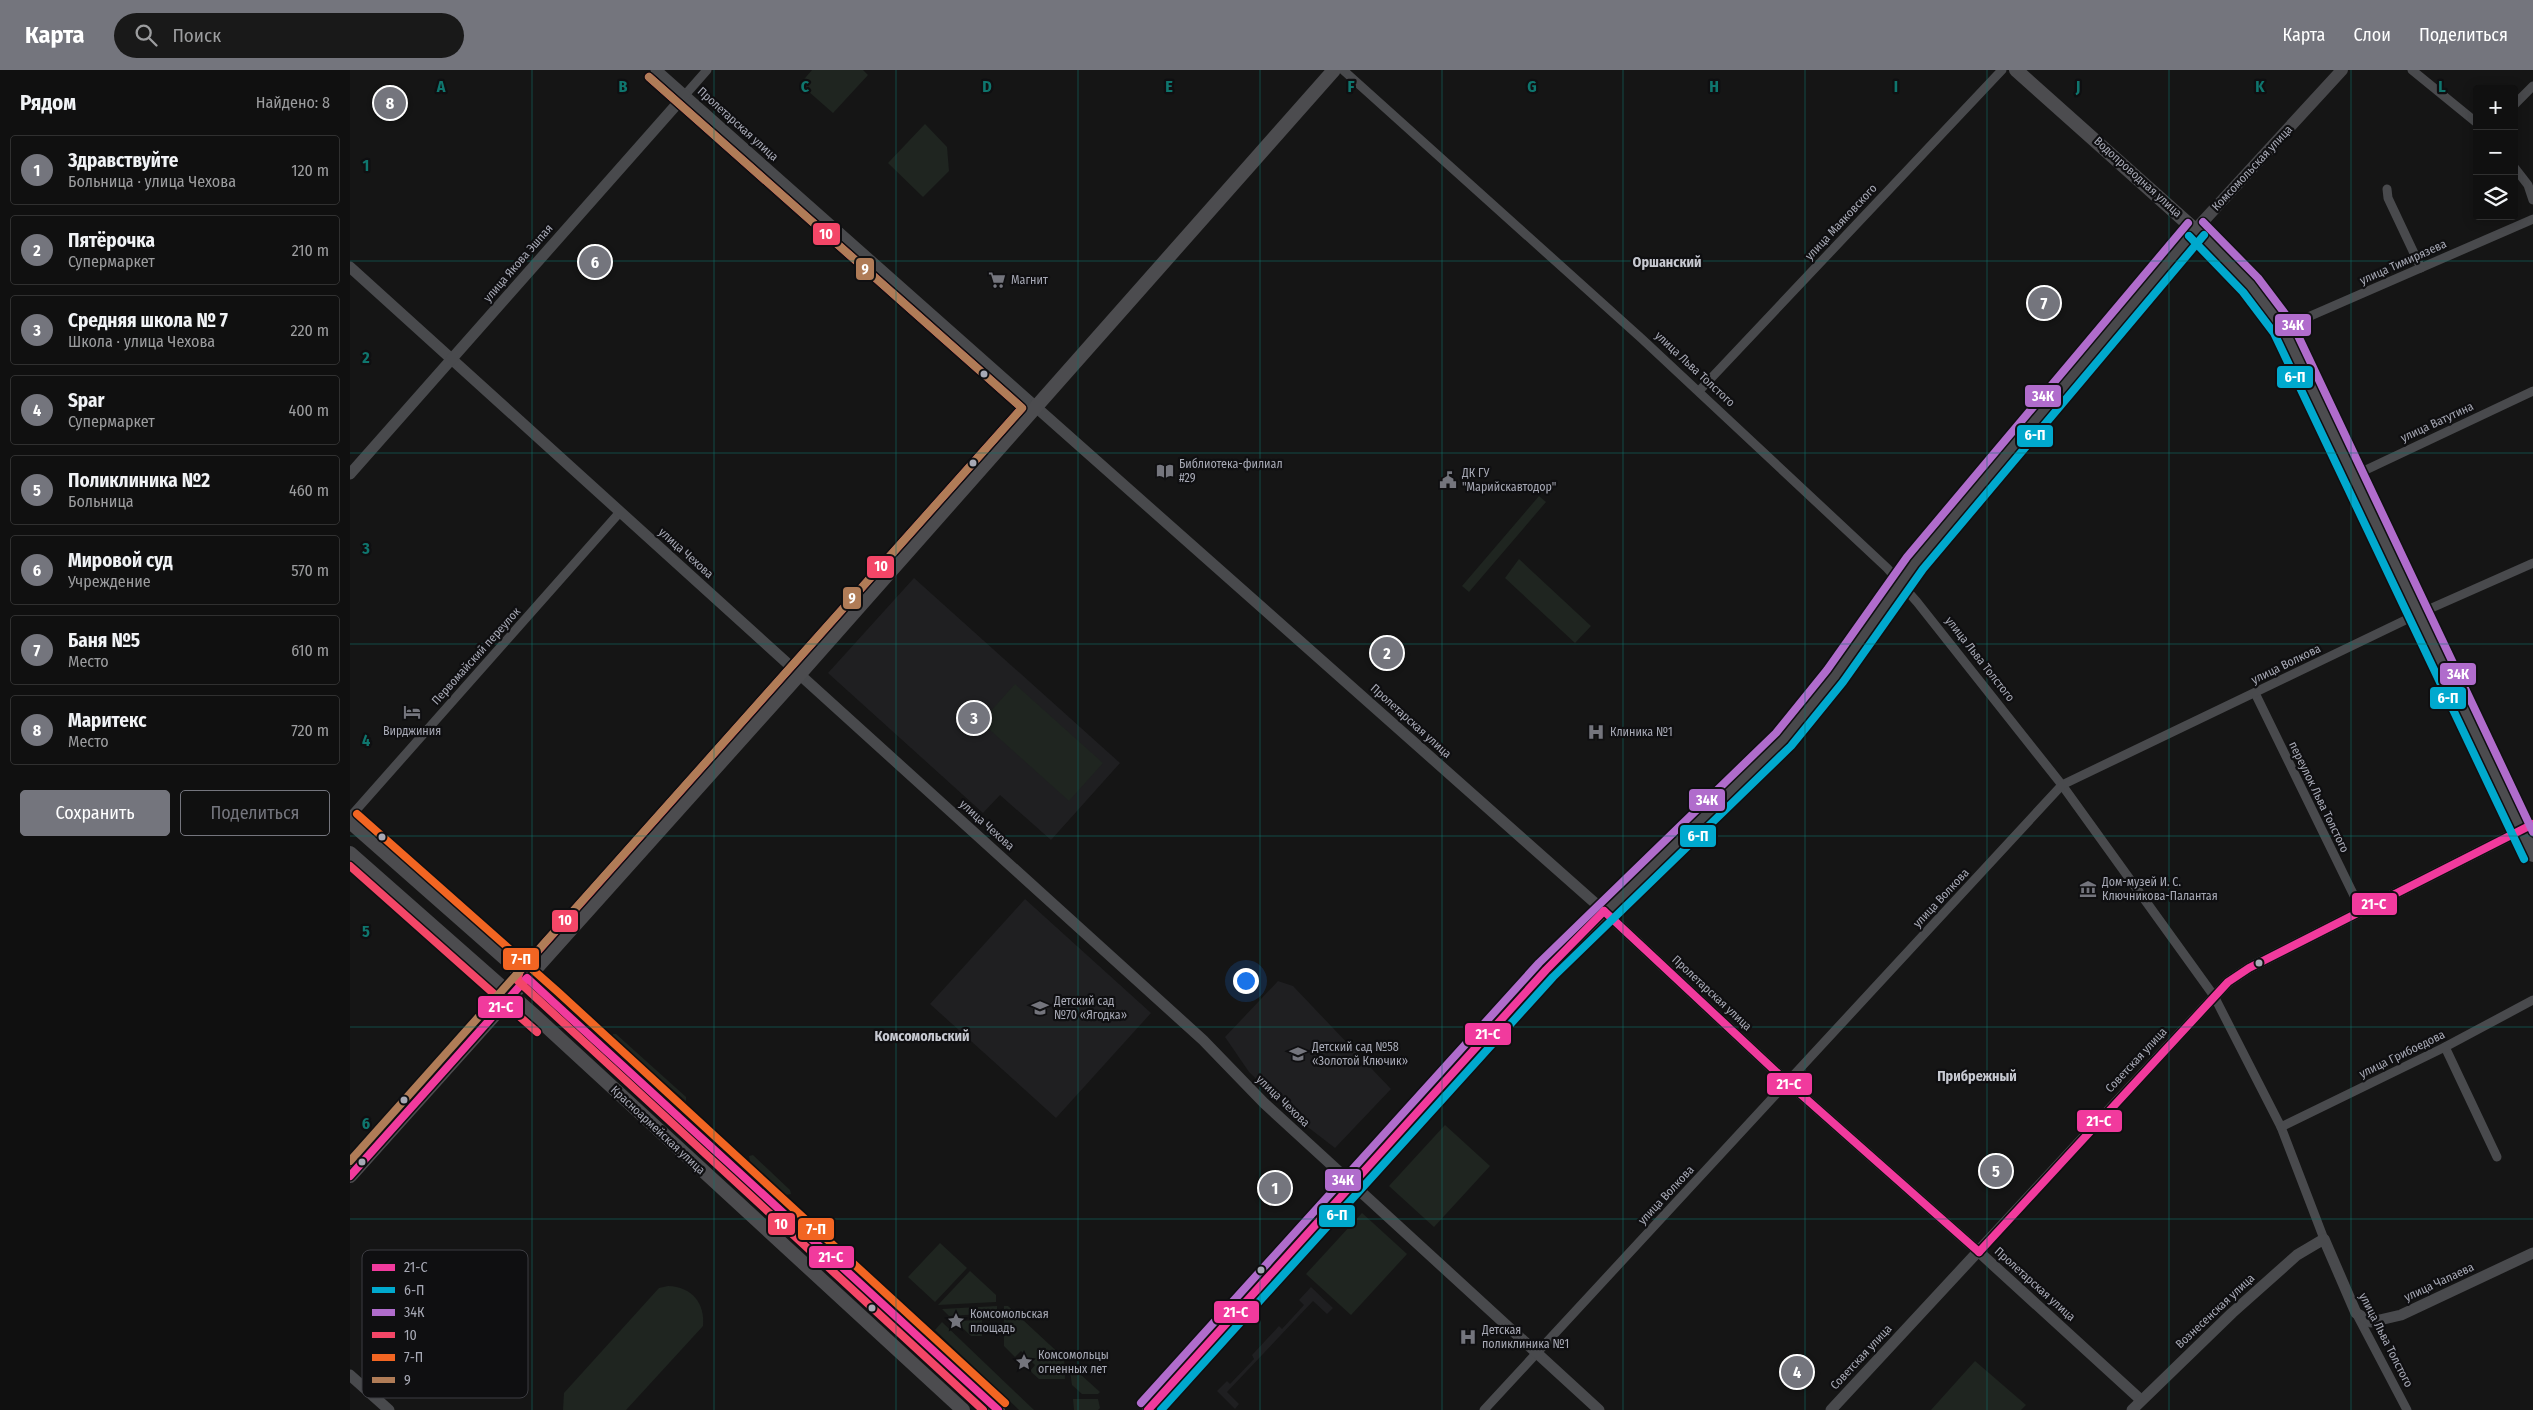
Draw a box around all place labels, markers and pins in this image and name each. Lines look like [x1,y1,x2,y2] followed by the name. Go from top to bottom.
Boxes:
[374,84,406,122] pin: 8
[579,243,611,281] pin: 6
[987,270,1007,290] supermarket icon: Магнит
[1011,273,1048,287] place label: Магнит
[2028,284,2060,322] pin: 7
[979,369,989,379] unlabelled marker
[1179,457,1283,485] place label: Библиотека-филиал #29
[968,458,978,468] unlabelled marker
[1155,461,1175,481] library icon: Библиотека-филиал #29
[1461,466,1556,494] place label: ДК ГУ "Марийскавтодор"
[1438,470,1458,490] public building icon: ДК ГУ "Марийскавтодор"
[1371,634,1403,672] pin: 2
[958,699,990,737] pin: 3
[402,702,422,722] hotel icon: Вирджиния
[1586,722,1606,742] hospital icon: Клиника №1
[383,724,441,738] place label: Вирджиния
[1610,725,1673,739] place label: Клиника №1
[377,832,387,842] unlabelled marker
[2101,875,2218,903] place label: Дом-музей И. С. Ключникова-Палантая
[2078,879,2098,899] museum icon: Дом-музей И. С. Ключникова-Палантая
[2254,958,2264,968] unlabelled marker
[1053,994,1127,1022] place label: Детский сад №70 «Ягодка»
[1030,998,1050,1018] school or university icon: Детский сад №70 «Ягодка»
[1311,1040,1408,1068] place label: Детский сад №58 «Золотой Ключик»
[1288,1044,1308,1064] school or university icon: Детский сад №58 «Золотой Ключик»
[399,1095,409,1105] unlabelled marker
[1980,1152,2012,1190] pin: 5
[357,1157,367,1167] unlabelled marker
[1259,1169,1291,1207] pin: 1
[1256,1265,1266,1275] unlabelled marker
[867,1303,877,1313] unlabelled marker
[970,1307,1049,1335] place label: Комсомольская площадь
[946,1311,966,1331] place icon: Комсомольская площадь
[1481,1323,1569,1351] place label: Детская поликлиника №1
[1458,1327,1478,1347] hospital icon: Детская поликлиника №1
[1038,1348,1109,1376] place label: Комсомольцы огненных лет
[1014,1352,1034,1372] place icon: Комсомольцы огненных лет
[1781,1353,1813,1391] pin: 4

